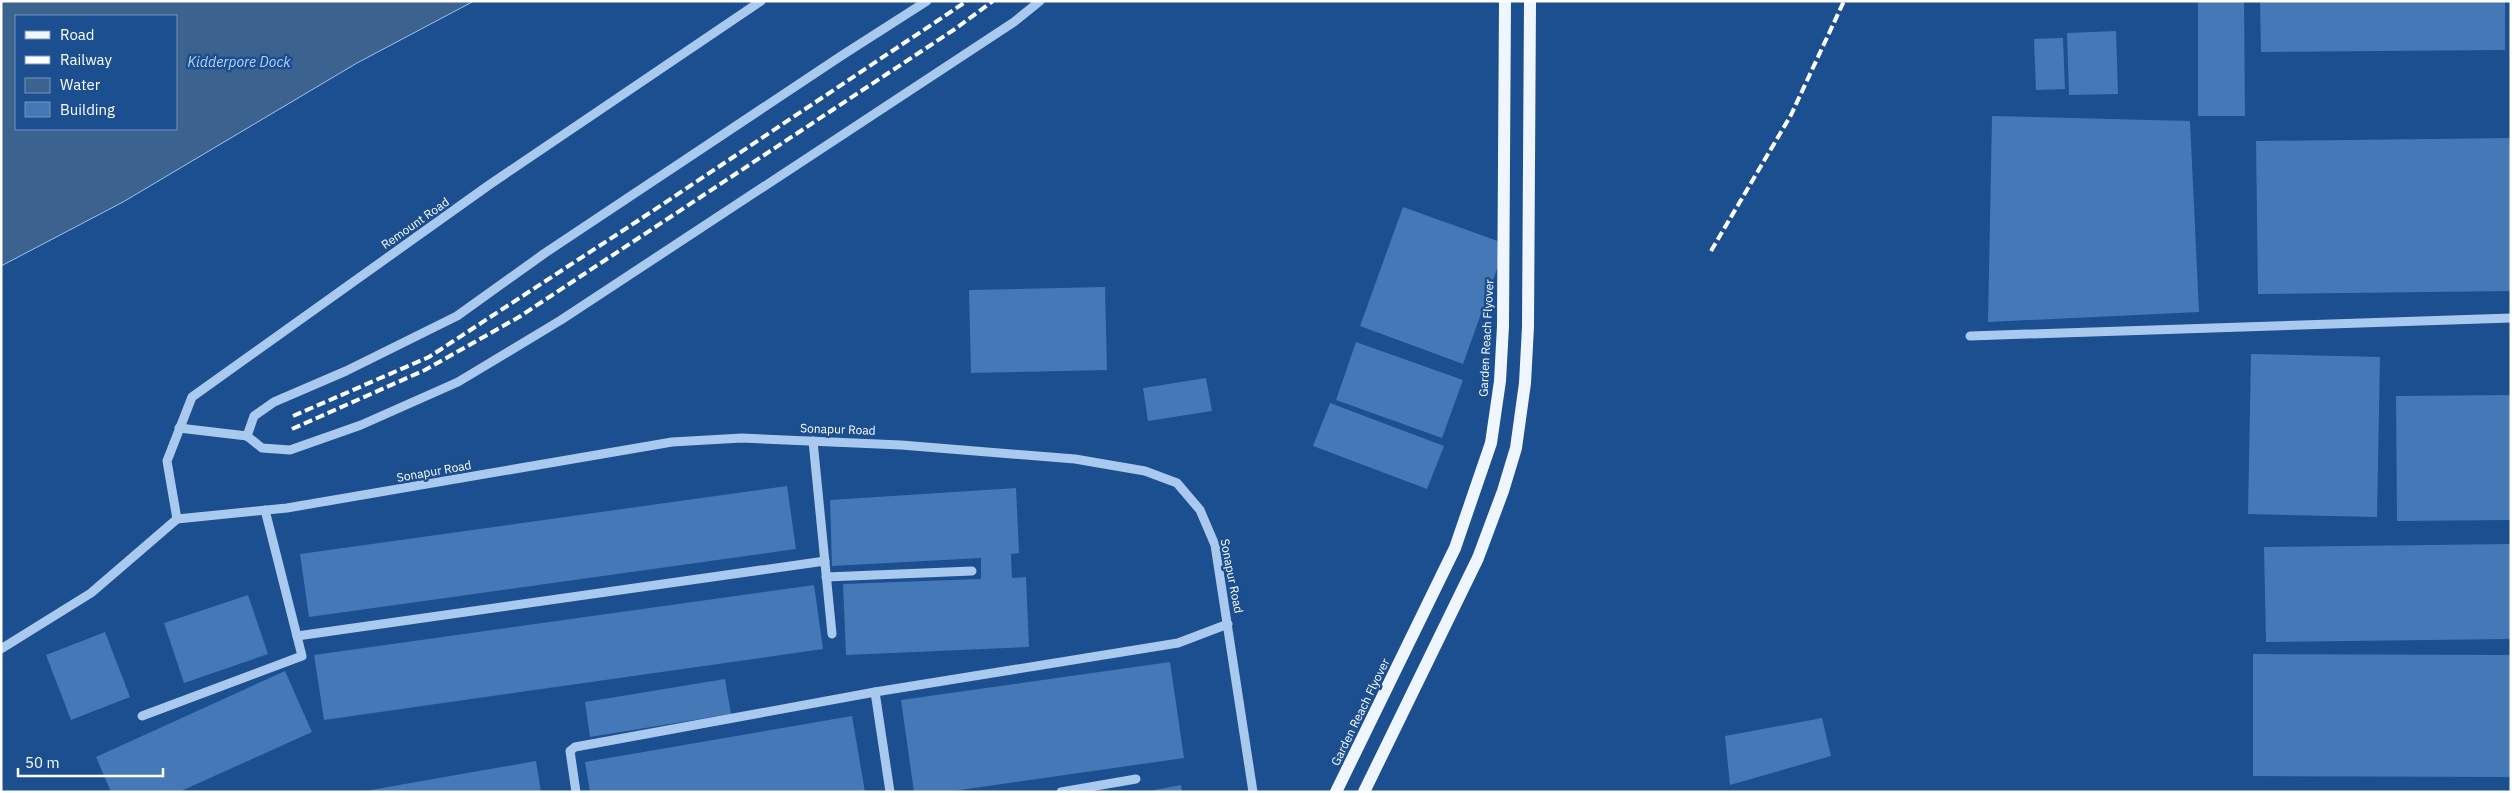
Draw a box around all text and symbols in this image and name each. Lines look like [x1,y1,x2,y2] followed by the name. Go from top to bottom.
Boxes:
[15,15,178,130] legend
[60,25,95,44] text: Road
[60,50,113,69] text: Railway
[188,53,291,71] water label: Kidderpore Dock
[60,75,101,94] text: Water
[60,100,115,119] text: Building
[378,194,452,252] street label: Remount Road
[1475,278,1497,397] street label: Garden Reach Flyover
[800,420,876,438] street label: Sonapur Road
[396,457,472,485] street label: Sonapur Road
[1217,537,1247,615] street label: Sonapur Road
[1327,655,1393,768] street label: Garden Reach Flyover
[18,746,162,778] scale bar
[25,753,60,772] text: 50 m

